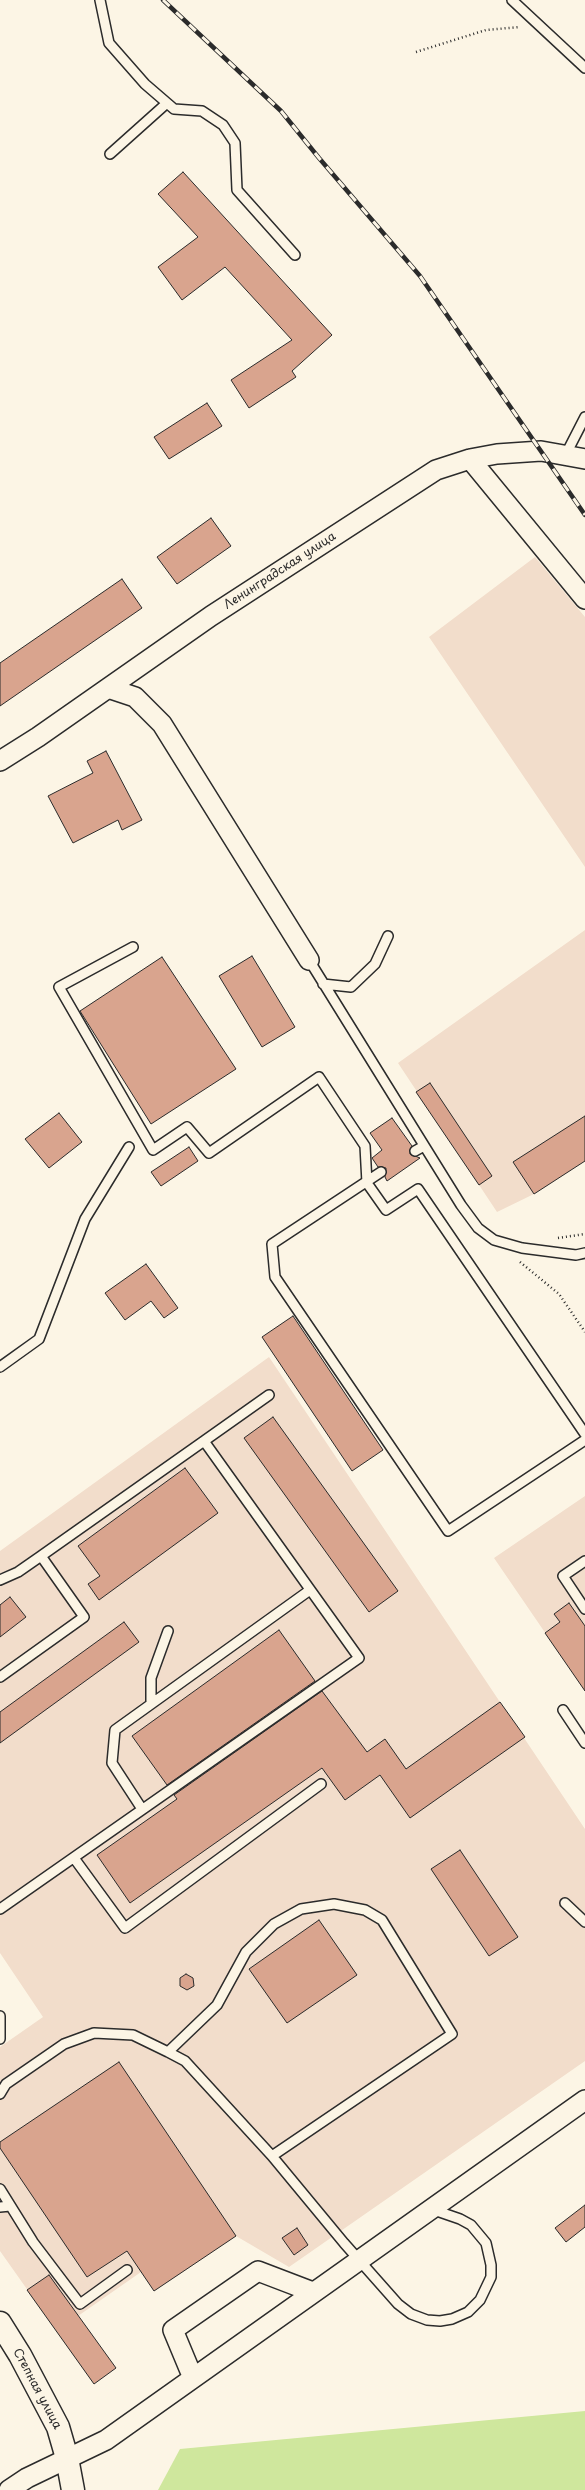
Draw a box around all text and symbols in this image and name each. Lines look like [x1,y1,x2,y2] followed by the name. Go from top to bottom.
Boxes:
[221,529,339,613] street label: Ленинградская улица
[10,2346,64,2432] street label: Степная улица

